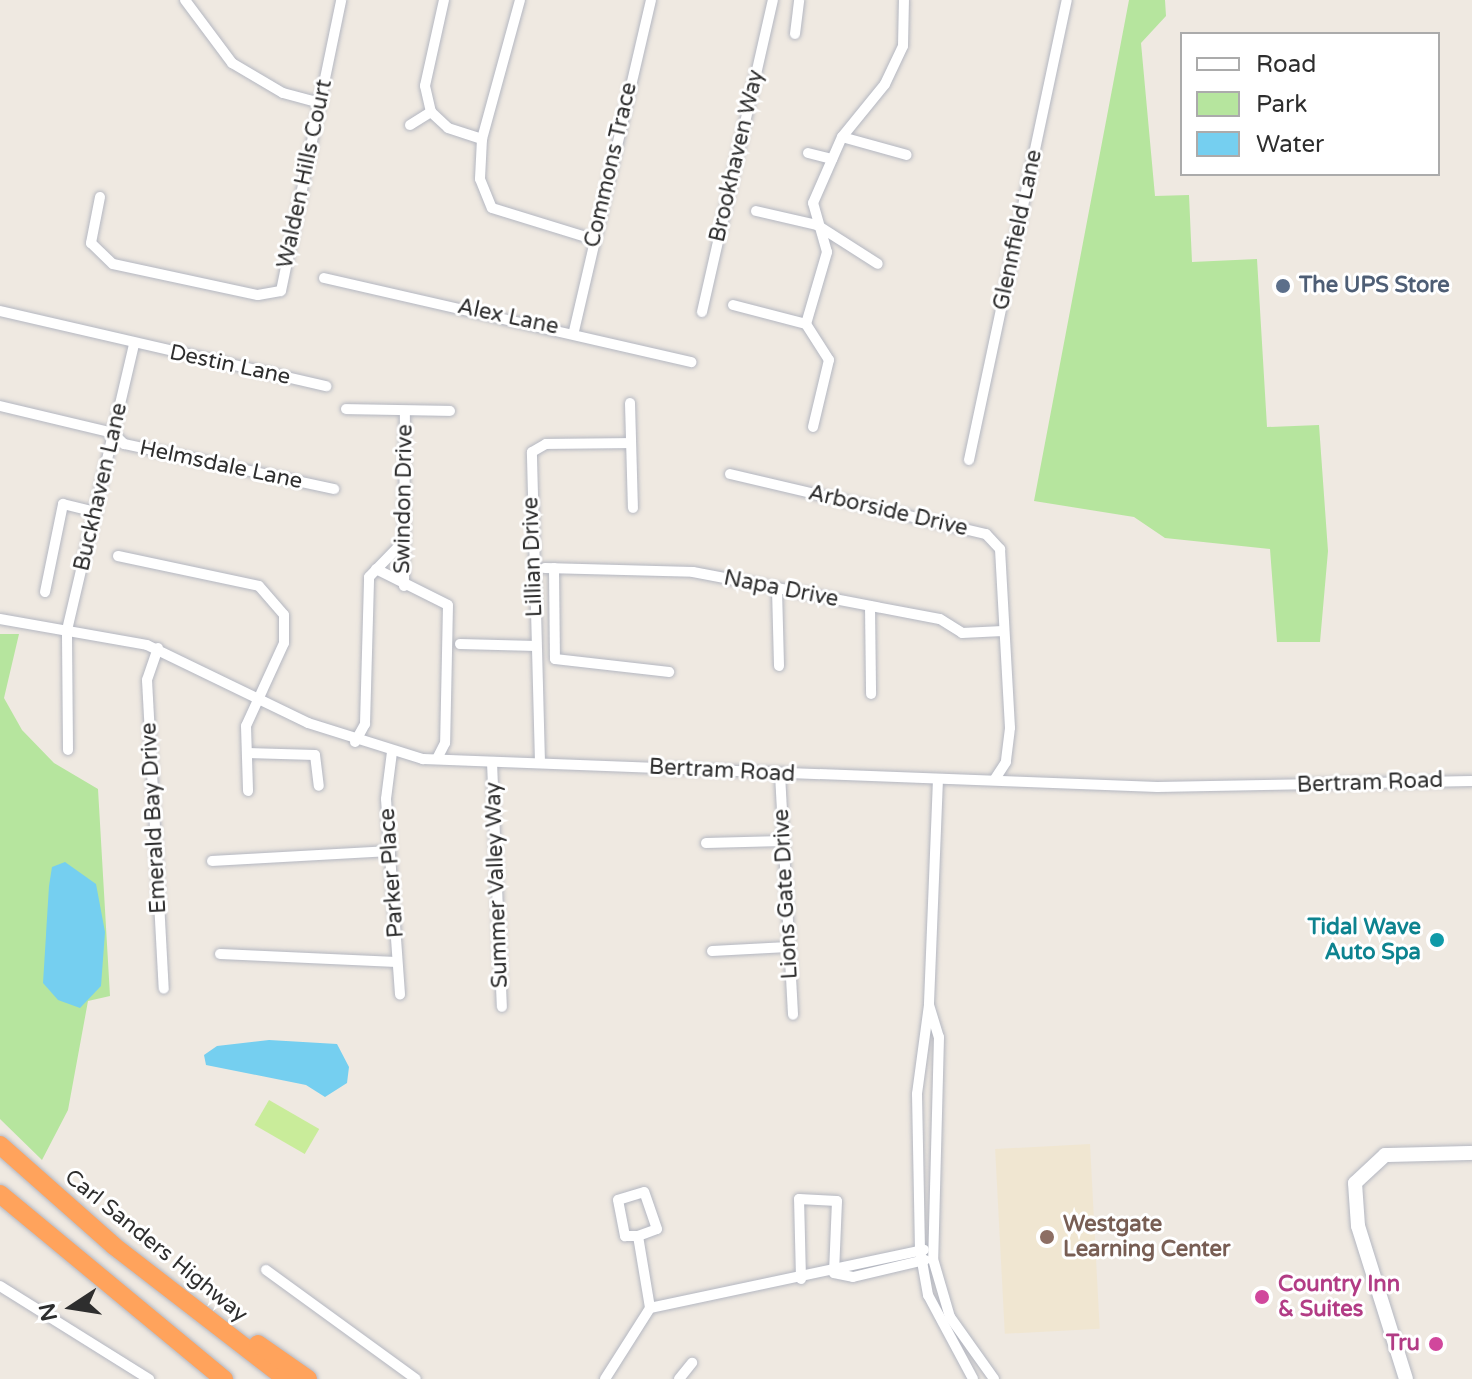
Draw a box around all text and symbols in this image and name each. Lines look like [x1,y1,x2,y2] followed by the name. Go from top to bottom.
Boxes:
[1180,32,1440,176] legend
[1256,50,1316,79] text: Road
[704,67,770,245] street label: Brookhaven Way
[272,77,338,271] street label: Walden Hills Court
[579,80,643,250] street label: Commons Trace
[1256,90,1307,119] text: Park
[1256,130,1324,159] text: Water
[988,147,1048,313] street label: Glennfield Lane
[1299,273,1450,299] place label: The UPS Store
[1274,277,1292,295] marker: The UPS Store
[455,293,561,341] street label: Alex Lane
[167,339,293,391] street label: Destin Lane
[69,400,133,574] street label: Buckhaven Lane
[389,424,419,574] street label: Swindon Drive
[137,435,305,495] street label: Helmsdale Lane
[806,480,970,542] street label: Arborside Drive
[518,496,548,618] street label: Lillian Drive
[721,565,841,613] street label: Napa Drive
[136,722,172,914] street label: Emerald Bay Drive
[648,754,796,788] street label: Bertram Road
[1296,767,1444,799] street label: Bertram Road
[480,781,514,989] street label: Summer Valley Way
[374,807,410,939] street label: Parker Place
[768,808,804,980] street label: Lions Gate Drive
[1307,914,1421,966] place label: Tidal Wave Auto Spa
[1428,931,1446,949] marker: Tidal Wave Auto Spa
[59,1164,253,1328] street label: Carl Sanders Highway
[1063,1211,1230,1262] place label: Westgate Learning Center
[1038,1228,1056,1246] marker: Westgate Learning Center
[32,1267,112,1347] north arrow
[1278,1271,1400,1322] place label: Country Inn & Suites
[1253,1288,1271,1306] marker: Country Inn & Suites
[34,1301,63,1323] text: N
[1386,1331,1420,1357] place label: Tru
[1427,1335,1445,1353] marker: Tru

